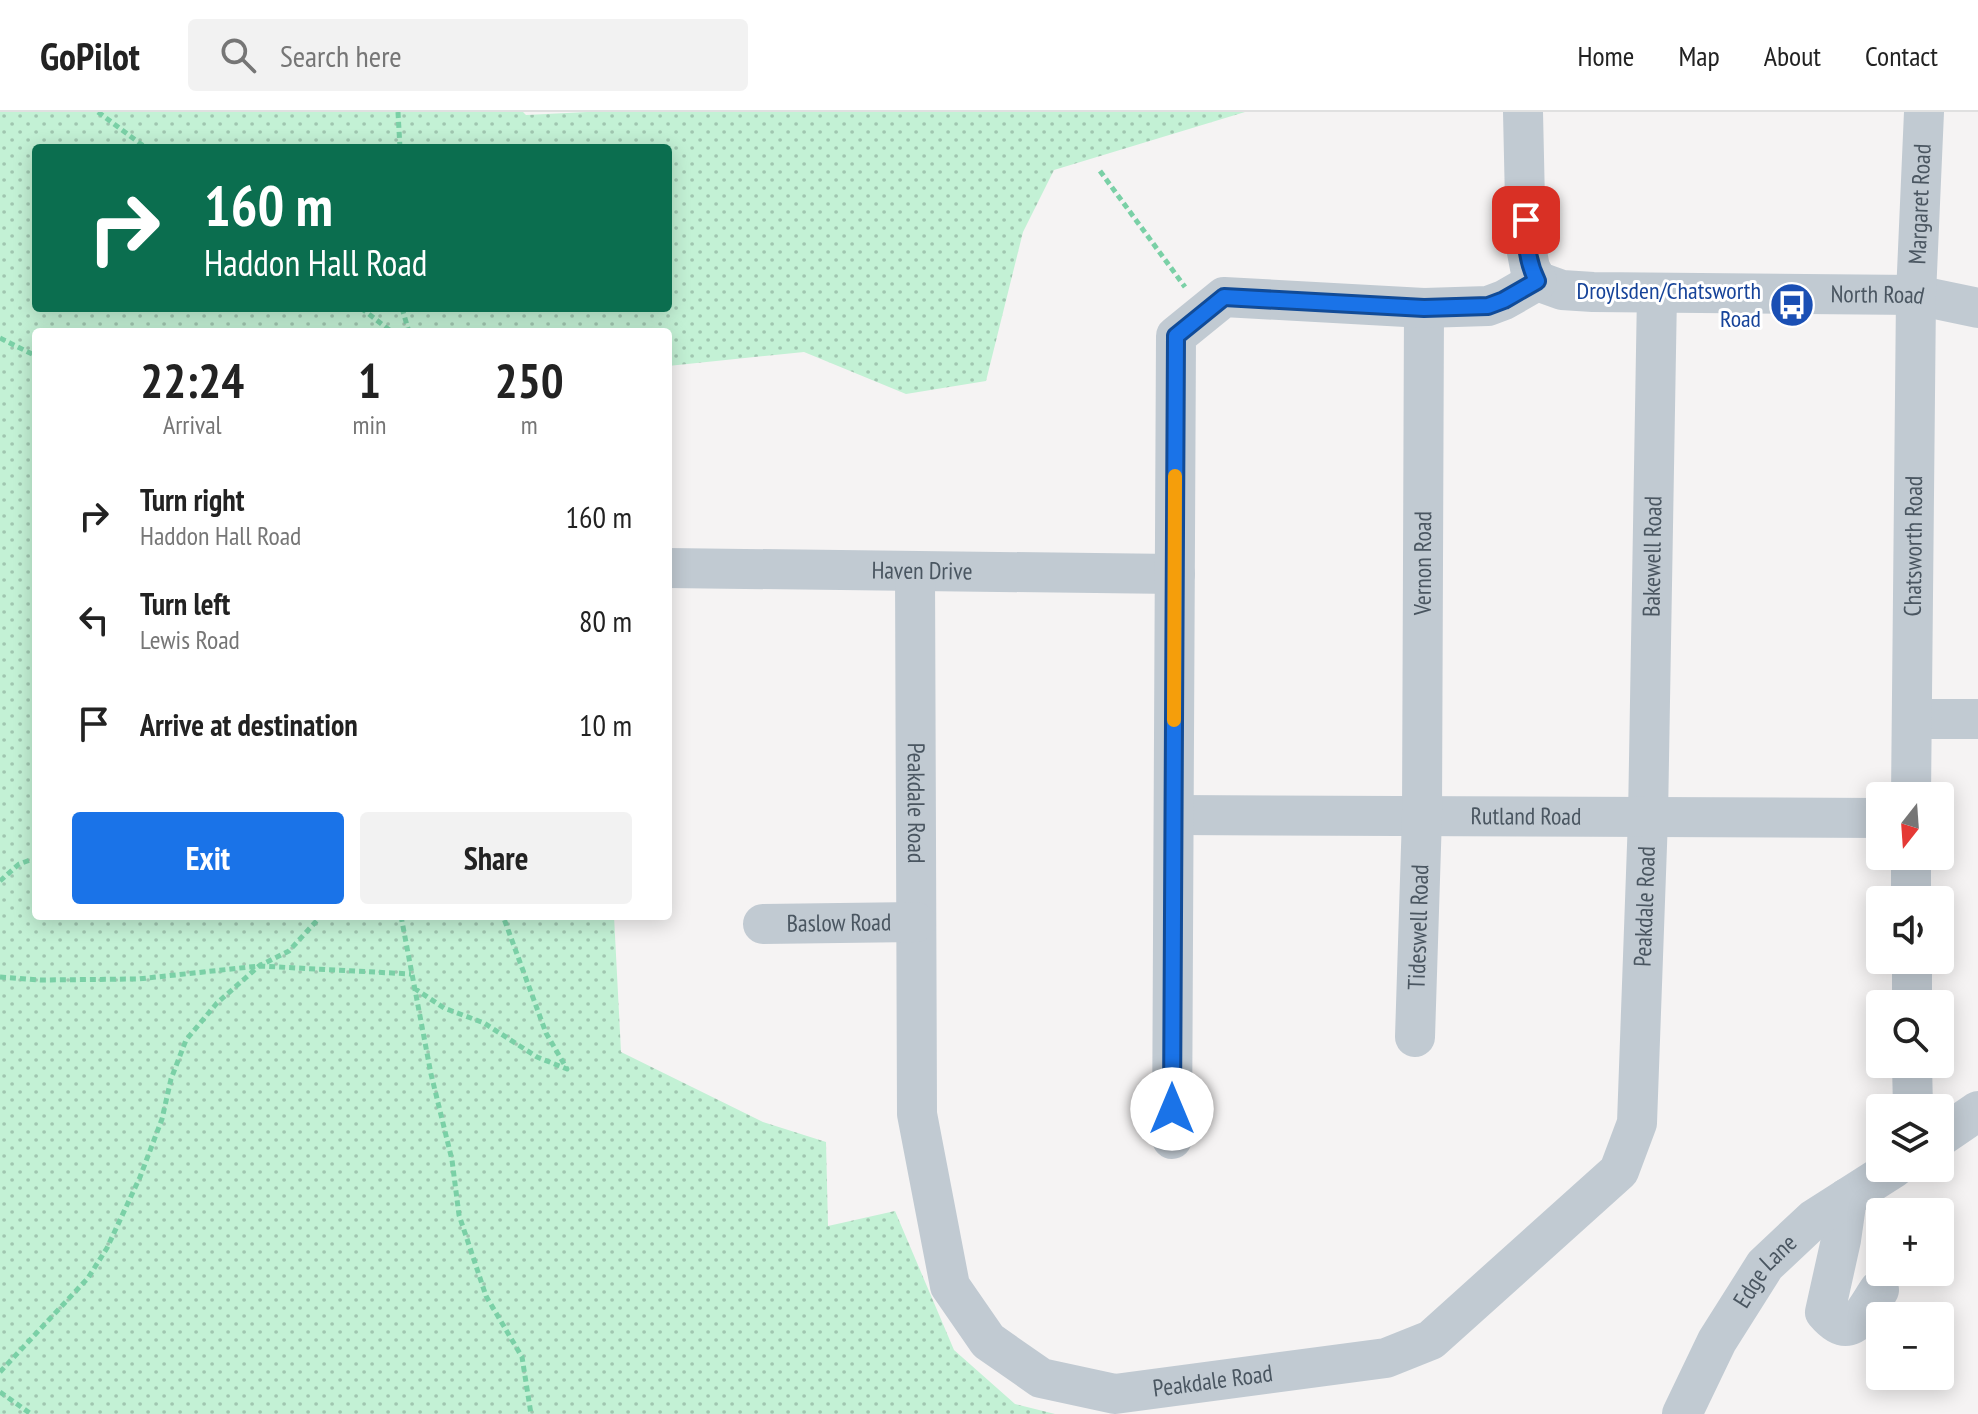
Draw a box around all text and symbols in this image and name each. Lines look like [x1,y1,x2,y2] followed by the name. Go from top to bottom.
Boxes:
[188,19,748,91] search box
[40,31,140,80] text: GoPilot
[216,33,260,77] icon: search
[280,36,402,75] text: Search here
[1578,37,1634,74] text: Home
[1678,37,1720,74] text: Map
[1764,37,1821,74] text: About
[1865,37,1938,74] text: Contact
[1901,143,1938,265] street label: Margaret Road
[204,169,333,241] text: 160 m
[72,176,176,280] icon: right
[1492,186,1560,254] pin
[1504,198,1548,242] icon: arrive
[204,239,427,286] text: Haddon Hall Road
[1577,275,1761,334] place label: Droylsden/Chatsworth Road
[1830,278,1927,311] street label: North Road
[1768,281,1816,329] bus stop icon: Droylsden/Chatsworth Road
[140,349,244,411] text: 22:24
[358,349,381,411] text: 1
[495,349,564,411] text: 250
[163,408,222,441] text: Arrival
[352,408,386,441] text: min
[521,408,538,441] text: m
[1897,476,1929,616] street label: Chatsworth Road
[140,480,244,519] text: Turn right
[72,494,116,538] icon: right
[1635,496,1669,617] street label: Bakewell Road
[566,497,632,536] text: 160 m
[1407,511,1438,616] street label: Vernon Road
[140,519,301,552] text: Haddon Hall Road
[871,554,973,587] street label: Haven Drive
[140,584,230,623] text: Turn left
[72,598,116,642] icon: left
[579,601,632,640] text: 80 m
[140,623,240,656] text: Lewis Road
[72,702,116,746] icon: arrive
[140,705,358,744] text: Arrive at destination
[579,705,632,744] text: 10 m
[901,743,932,863] street label: Peakdale Road
[1866,782,1954,870] north arrow
[1866,782,1954,1390] map controls
[1471,800,1581,832] street label: Rutland Road
[72,812,344,904] button: Exit
[360,812,632,904] button: Share
[1627,846,1662,967] street label: Peakdale Road
[1401,864,1435,990] street label: Tideswell Road
[1866,886,1954,974] button: sound
[786,906,891,939] street label: Baslow Road
[1866,990,1954,1078] button: search
[1130,1067,1214,1151] position arrow
[1866,1094,1954,1182] button: layers
[1866,1198,1954,1286] button: +
[1726,1227,1803,1313] street label: Edge Lane
[1866,1302,1954,1390] button: −
[1151,1357,1275,1404] street label: Peakdale Road

